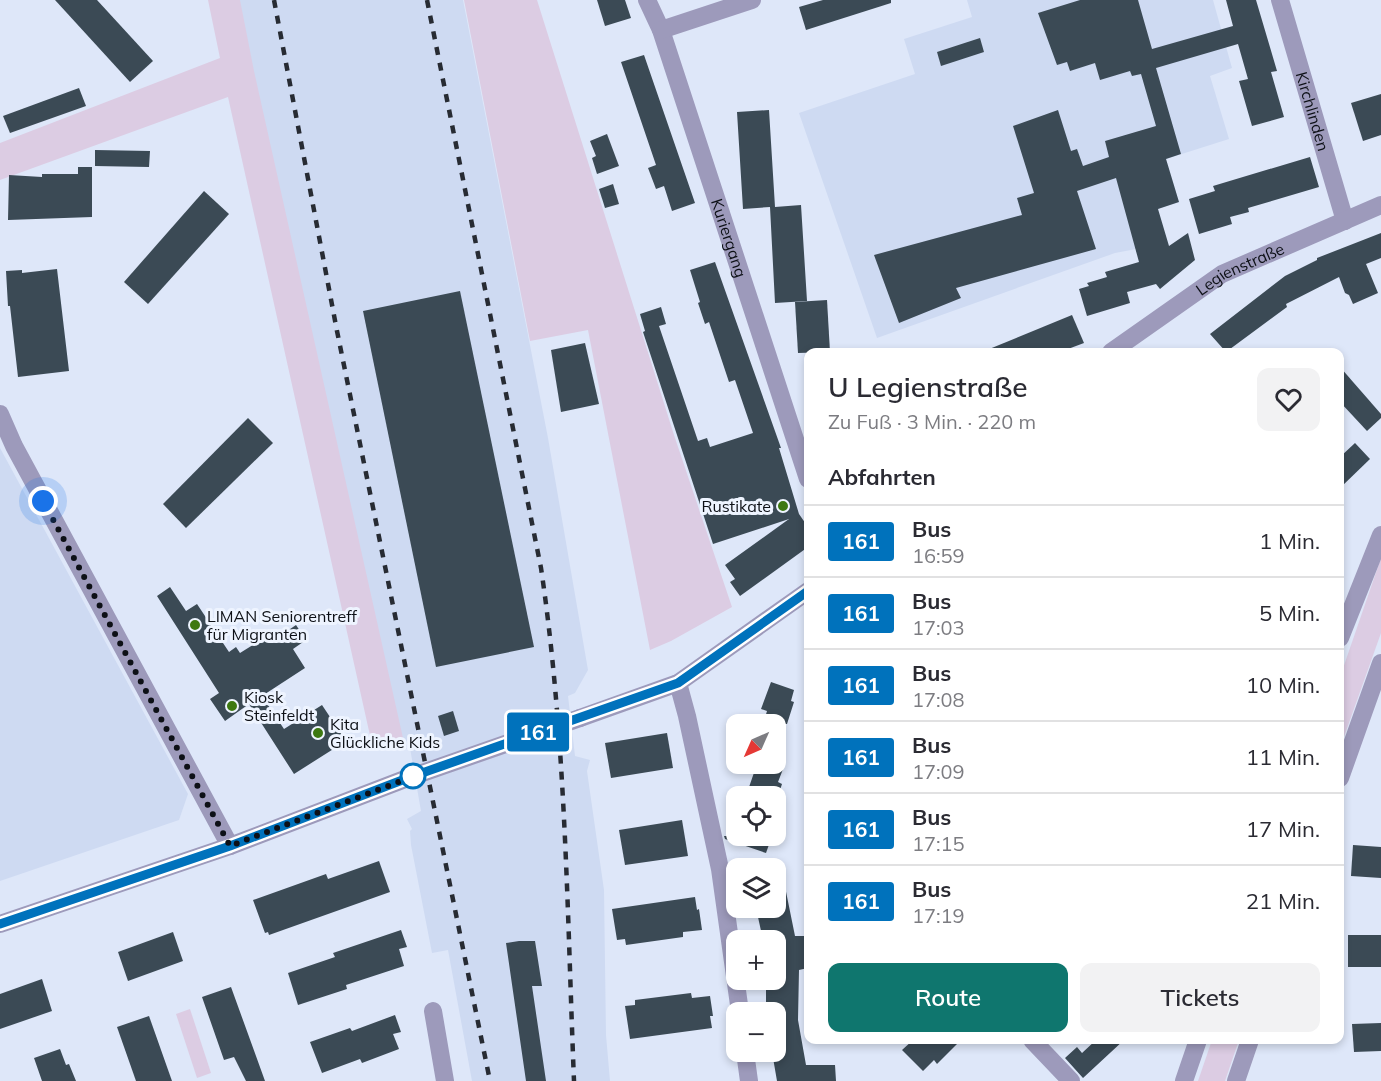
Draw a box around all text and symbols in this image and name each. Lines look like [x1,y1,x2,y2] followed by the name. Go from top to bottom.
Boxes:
[1292,69,1334,153] street label: Kirchlinden
[707,196,751,280] street label: Kuriergang
[1192,238,1287,299] street label: Legienstraße
[1257,368,1320,431] button: heart
[828,369,1028,404] text: U Legienstraße
[828,409,1036,434] text: Zu Fuß · 3 Min. · 220 m
[828,463,936,491] text: Abfahrten
[28,486,58,516] your location
[701,496,771,516] place label: Rustikate
[776,499,790,513] marker: Rustikate
[912,515,951,543] text: Bus
[1259,527,1320,555] text: 1 Min.
[842,528,880,554] text: 161
[912,543,965,568] text: 16:59
[912,587,951,615] text: Bus
[1259,599,1320,627] text: 5 Min.
[842,600,880,626] text: 161
[207,606,357,644] place label: LIMAN Seniorentreff für Migranten
[912,615,965,640] text: 17:03
[188,618,202,632] marker: LIMAN Seniorentreff für Migranten
[912,659,951,687] text: Bus
[1246,671,1320,699] text: 10 Min.
[842,672,880,698] text: 161
[244,687,315,725] place label: Kiosk Steinfeldt
[912,687,965,712] text: 17:08
[225,699,239,713] marker: Kiosk Steinfeldt
[504,712,572,752] line badge: 161
[330,714,440,752] place label: Kita Glückliche Kids
[726,714,786,774] north arrow
[726,714,786,1062] map controls
[519,719,557,745] text: 161
[311,726,325,740] marker: Kita Glückliche Kids
[912,731,951,759] text: Bus
[1246,743,1320,771] text: 11 Min.
[842,744,880,770] text: 161
[912,759,965,784] text: 17:09
[400,763,426,789] unlabelled marker
[726,786,786,846] button: locate
[912,803,951,831] text: Bus
[1246,815,1320,843] text: 17 Min.
[842,816,880,842] text: 161
[912,831,965,856] text: 17:15
[726,858,786,918] button: layers
[912,875,951,903] text: Bus
[1246,887,1320,915] text: 21 Min.
[842,888,880,914] text: 161
[912,903,965,928] text: 17:19
[726,930,786,990] button: +
[828,963,1068,1032] button: Route
[1080,963,1320,1032] button: Tickets
[726,1002,786,1062] button: −

